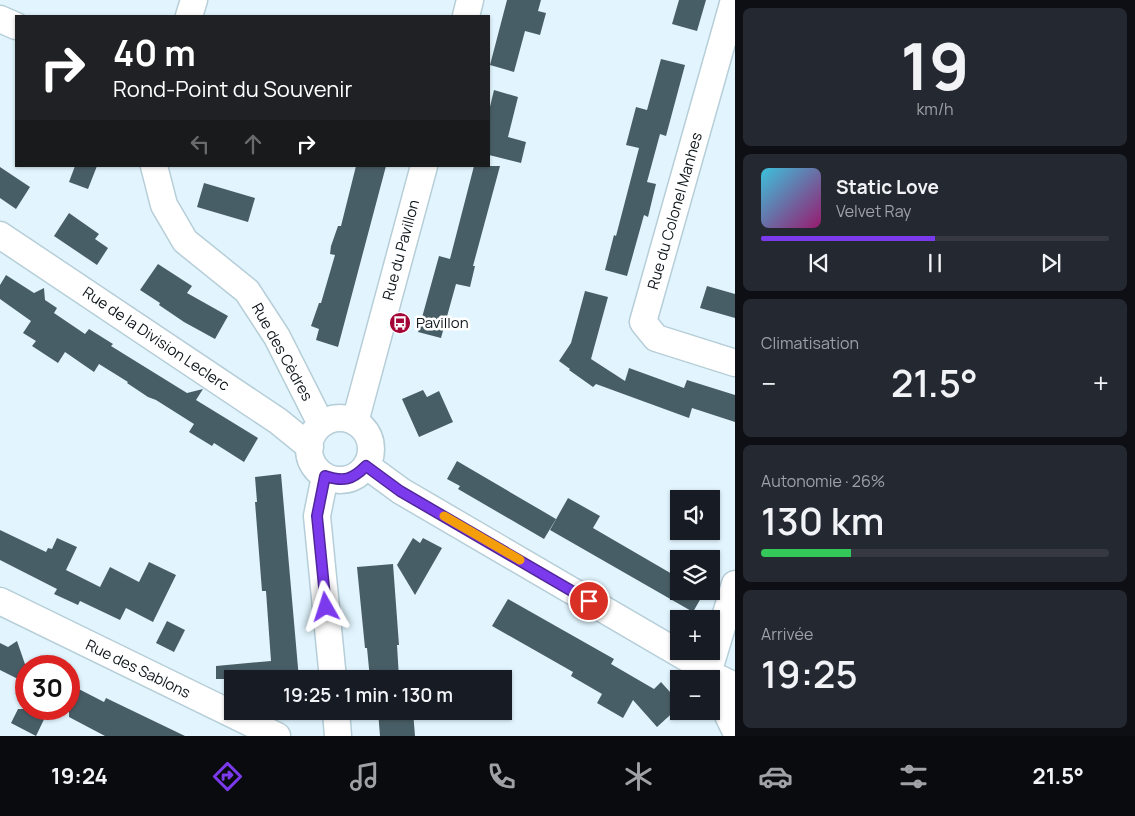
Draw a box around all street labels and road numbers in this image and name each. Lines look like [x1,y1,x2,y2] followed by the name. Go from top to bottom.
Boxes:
[642,130,707,292] street label: Rue du Colonel Manhes
[377,197,424,303] street label: Rue du Pavillon
[79,282,234,396] street label: Rue de la Division Leclerc
[247,299,318,405] street label: Rue des Cèdres
[82,634,194,703] street label: Rue des Sablons

